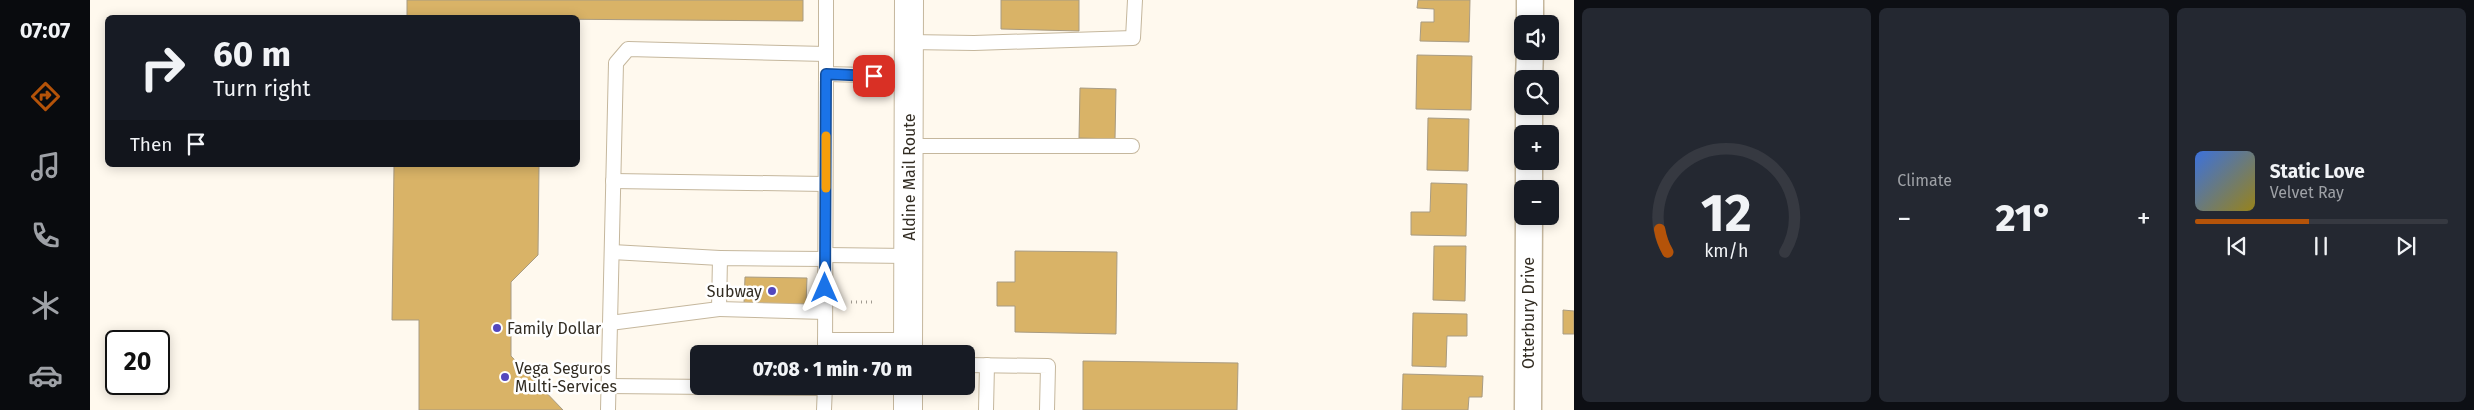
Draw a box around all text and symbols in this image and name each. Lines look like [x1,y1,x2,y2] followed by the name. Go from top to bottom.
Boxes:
[1514,15,1559,225] map controls
[1514,15,1559,60] button: sound
[20,17,70,44] text: 07:07
[213,33,291,75] text: 60 m
[130,35,195,100] icon: right
[853,55,895,97] pin
[860,62,888,90] icon: arrive
[1514,70,1559,115] button: search
[213,75,310,102] text: Turn right
[28,79,63,114] icon: directions
[900,113,919,241] street label: Aldine Mail Route
[1514,125,1559,170] button: +
[182,130,210,158] icon: arrive
[130,133,172,156] text: Then
[28,149,63,184] icon: music
[2270,160,2365,183] text: Static Love
[1897,171,1952,190] text: Climate
[1514,180,1559,225] button: −
[1701,182,1752,245] text: 12
[2270,183,2344,202] text: Velvet Ray
[1996,195,2052,241] text: 21°
[1897,202,1911,235] text: −
[2137,202,2151,235] text: +
[28,218,63,253] icon: phone
[2223,232,2251,260] icon: previous
[2307,232,2335,260] icon: pause
[2392,232,2420,260] icon: next
[1705,240,1749,262] text: km/h
[1519,257,1538,369] street label: Otterbury Drive
[798,261,850,313] position arrow
[707,282,762,301] place label: Subway
[766,285,778,297] marker: Subway
[28,288,63,323] icon: climate
[507,319,602,338] place label: Family Dollar
[491,322,503,334] marker: Family Dollar
[105,330,170,395] speed limit sign: 20
[28,358,63,393] icon: car
[753,358,912,381] text: 07:08 · 1 min · 70 m
[515,359,617,396] place label: Vega Seguros Multi-Services
[499,371,511,383] marker: Vega Seguros Multi-Services

